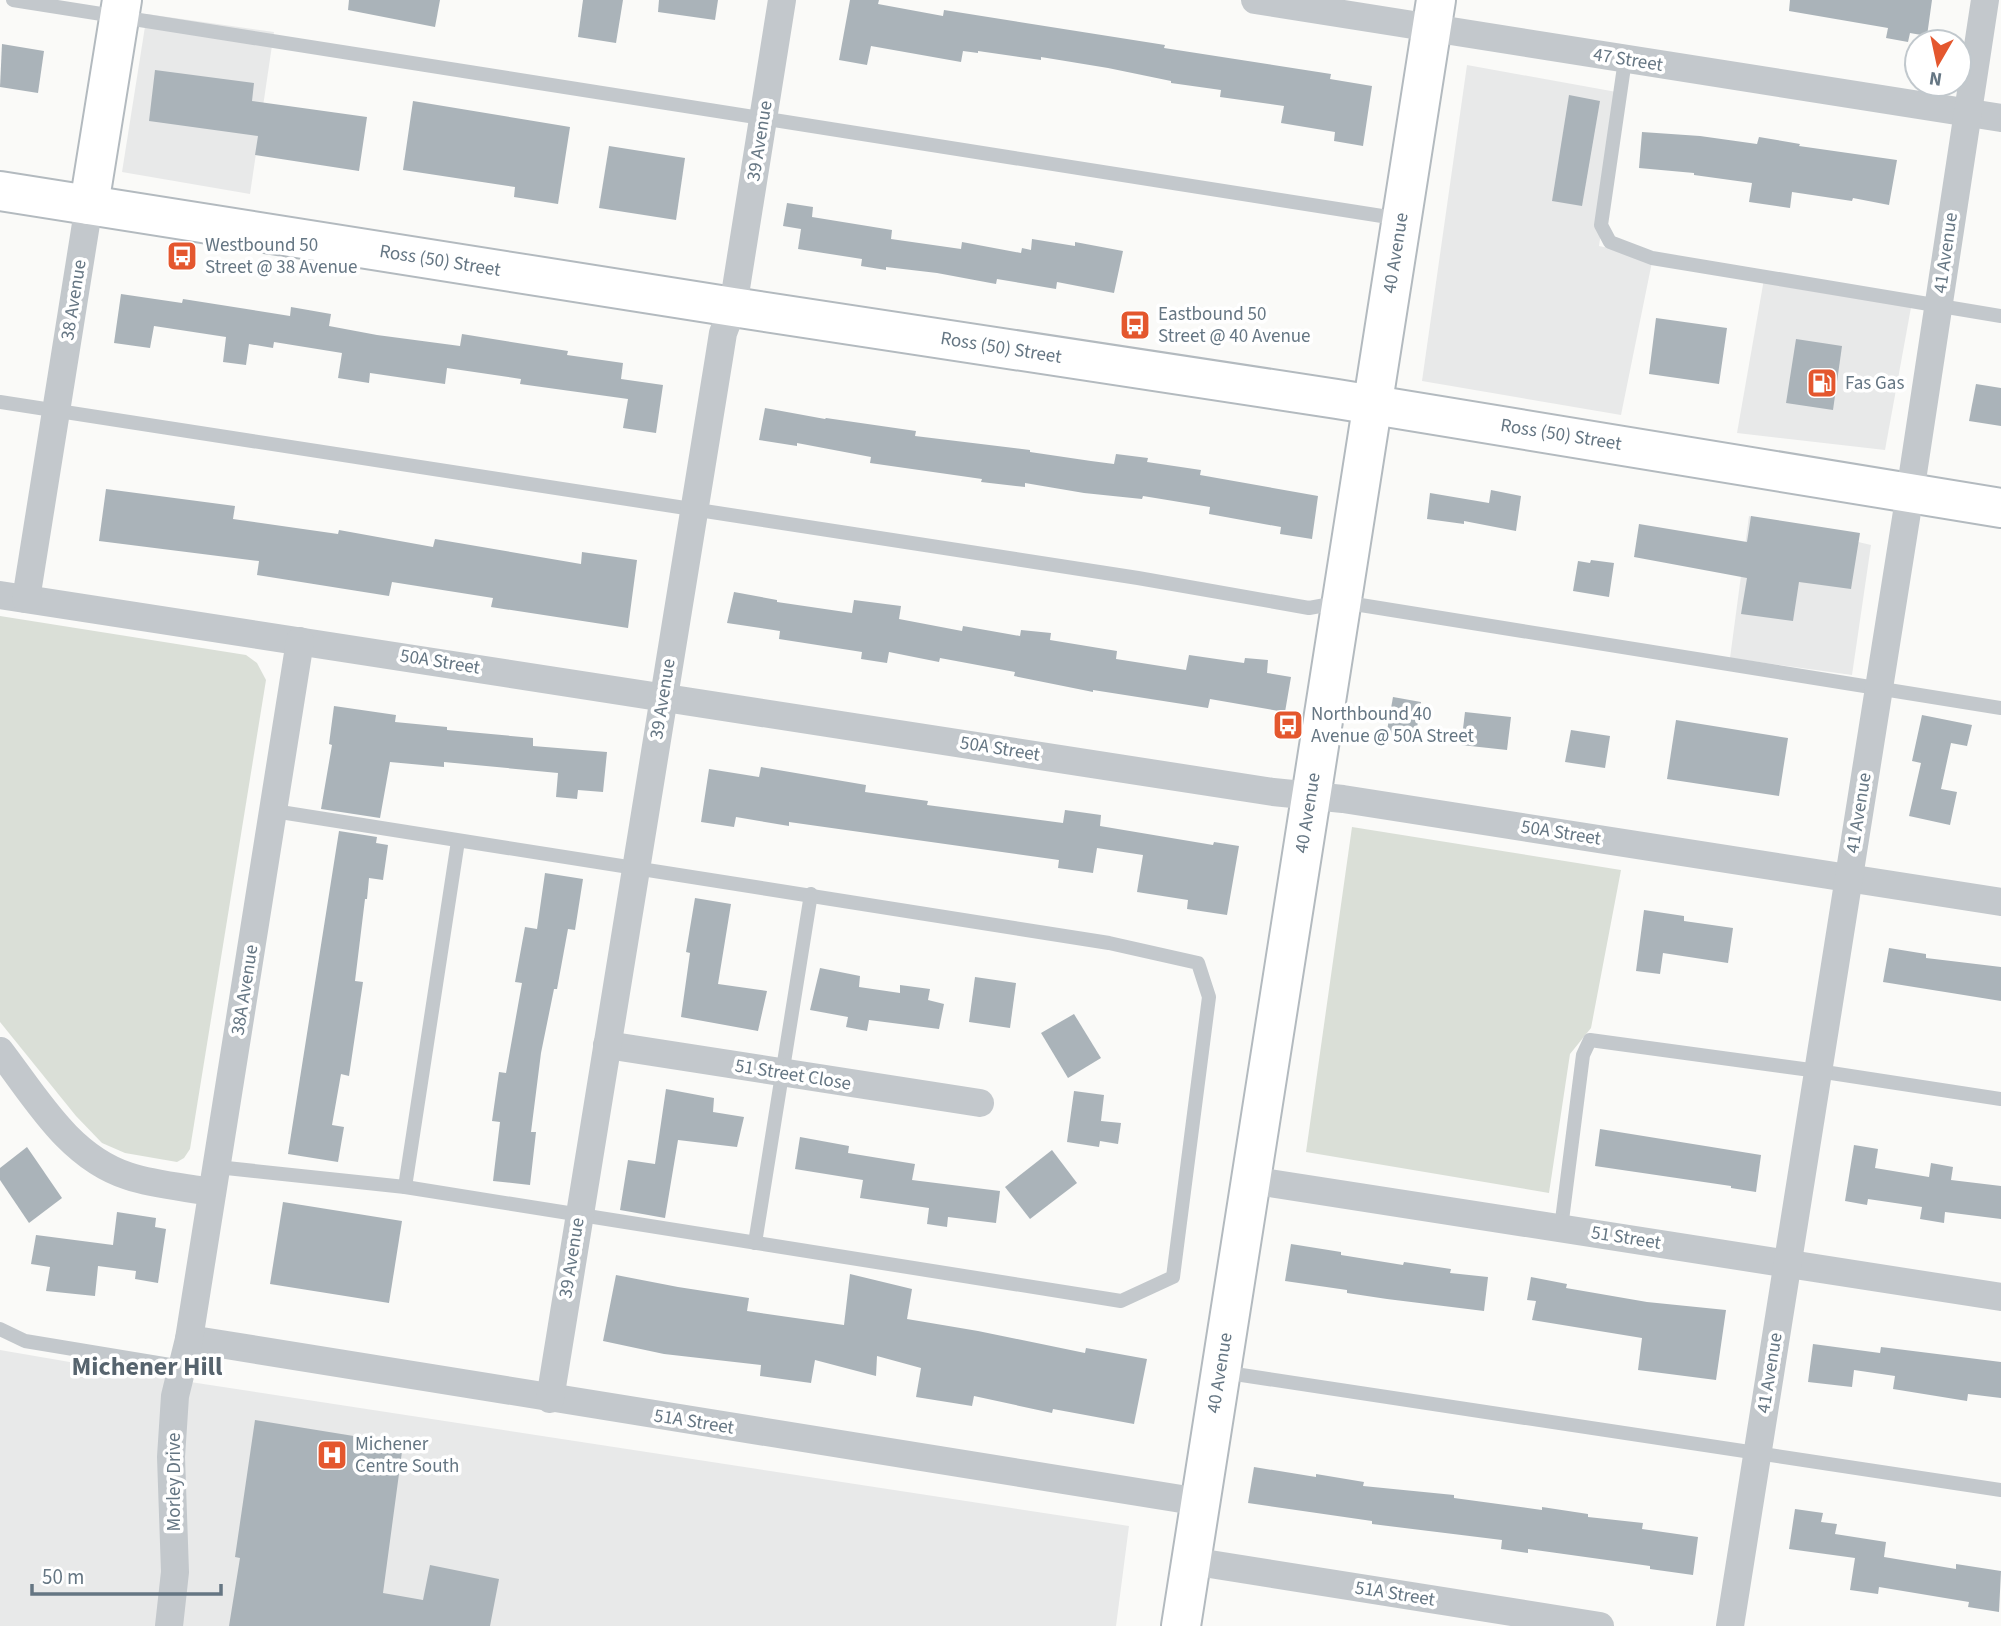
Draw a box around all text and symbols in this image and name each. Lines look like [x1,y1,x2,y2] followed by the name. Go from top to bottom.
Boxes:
[1903,28,1973,98] north arrow
[1591,41,1665,79] street label: 47 Street
[1927,64,1944,93] text: N
[740,99,780,183] street label: 39 Avenue
[1376,211,1416,295] street label: 40 Avenue
[1927,211,1965,295] street label: 41 Avenue
[205,232,358,281] place label: Westbound 50 Street @ 38 Avenue
[377,238,503,284] street label: Ross (50) Street
[165,239,199,273] bus stop icon: Westbound 50 Street @ 38 Avenue
[54,258,94,342] street label: 38 Avenue
[1158,301,1311,350] place label: Eastbound 50 Street @ 40 Avenue
[1118,308,1152,342] bus stop icon: Eastbound 50 Street @ 40 Avenue
[938,325,1064,371] street label: Ross (50) Street
[1805,366,1839,400] fuel station icon: Fas Gas
[1845,370,1904,397] place label: Fas Gas
[1498,412,1624,458] street label: Ross (50) Street
[398,642,482,682] street label: 50A Street
[643,657,683,741] street label: 39 Avenue
[1311,701,1474,750] place label: Northbound 40 Avenue @ 50A Street
[1271,708,1305,742] bus stop icon: Northbound 40 Avenue @ 50A Street
[958,729,1042,769] street label: 50A Street
[1288,771,1328,855] street label: 40 Avenue
[1839,771,1879,855] street label: 41 Avenue
[1519,813,1603,853] street label: 50A Street
[225,943,265,1037] street label: 38A Avenue
[733,1052,853,1098] street label: 51 Street Close
[552,1216,592,1300] street label: 39 Avenue
[1589,1219,1663,1257] street label: 51 Street
[1200,1331,1240,1415] street label: 40 Avenue
[1750,1331,1790,1415] street label: 41 Avenue
[72,1348,223,1385] district label: Michener Hill
[652,1402,736,1442] street label: 51A Street
[355,1431,459,1480] place label: Michener Centre South
[161,1433,188,1531] street label: Morley Drive
[315,1438,349,1472] hospital icon: Michener Centre South
[32,1552,220,1596] scale bar
[42,1562,84,1592] text: 50 m
[1353,1574,1437,1614] street label: 51A Street

